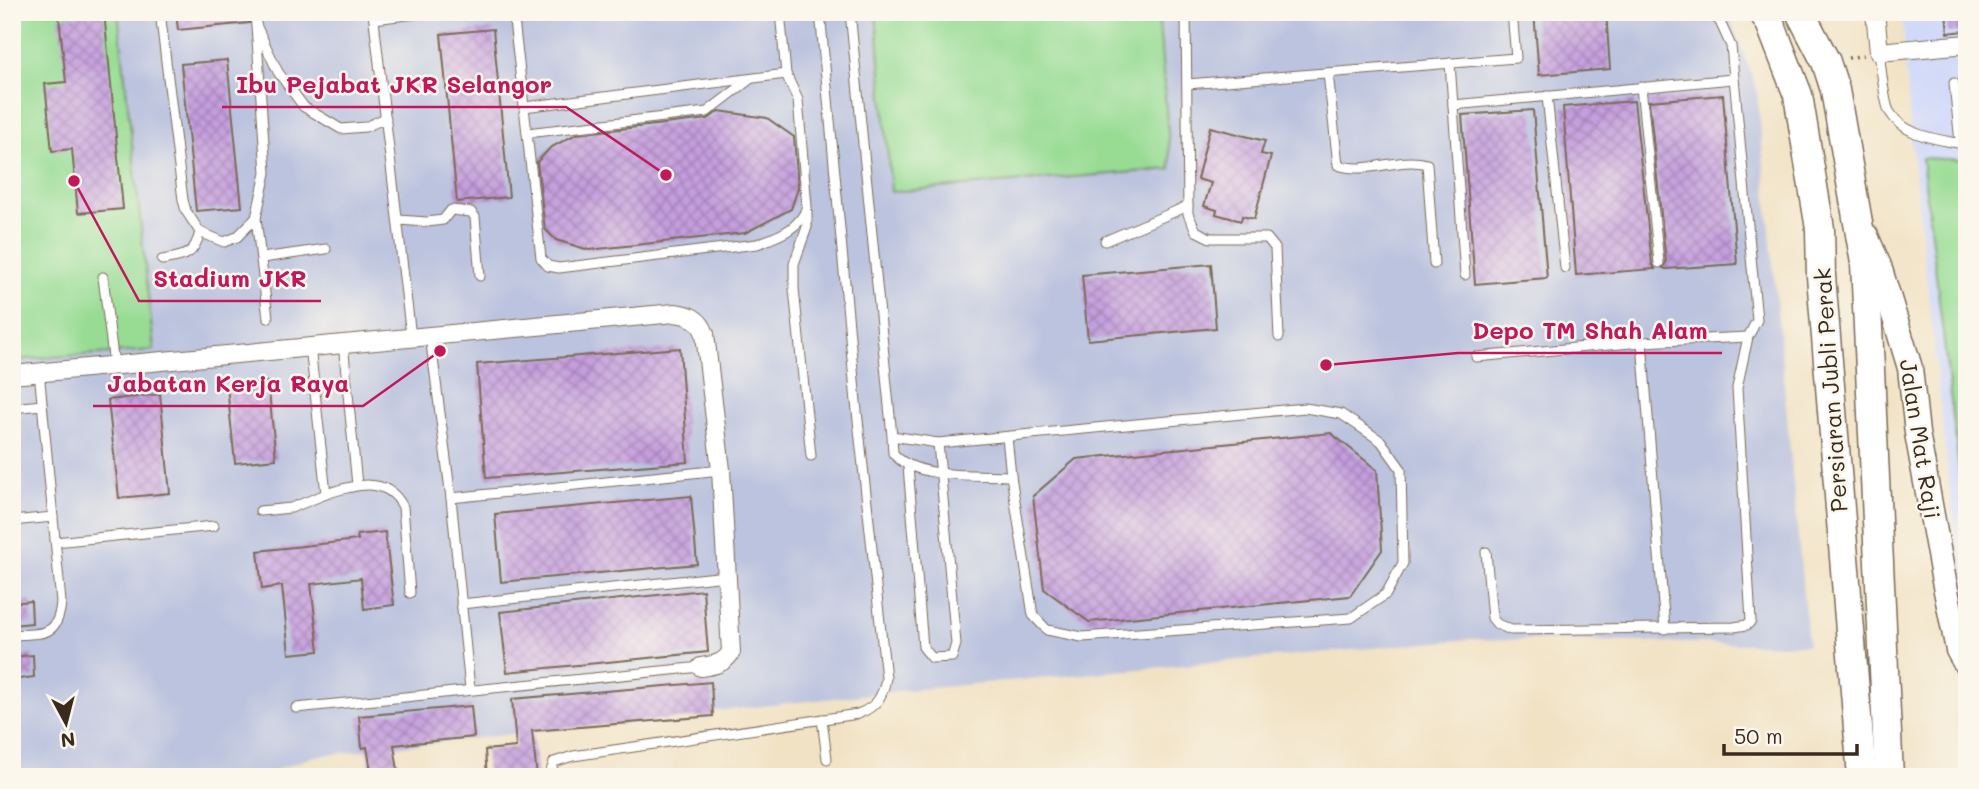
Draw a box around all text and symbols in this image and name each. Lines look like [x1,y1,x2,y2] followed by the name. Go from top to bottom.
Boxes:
[222,62,566,107] callout: Ibu Pejabat JKR Selangor
[236,68,552,99] text: Ibu Pejabat JKR Selangor
[139,256,321,301] callout: Stadium JKR
[153,262,307,293] text: Stadium JKR
[1807,267,1854,513] street label: Persiaran Jubli Perak
[1458,308,1722,353] callout: Depo TM Shah Alam
[1472,314,1708,345] text: Depo TM Shah Alam
[1894,357,1948,521] street label: Jalan Mat Raji
[93,361,363,406] callout: Jabatan Kerja Raya
[107,367,349,398] text: Jabatan Kerja Raya
[32,688,102,758] north arrow
[1724,712,1856,756] scale bar
[1734,722,1783,749] text: 50 m
[59,727,77,754] text: N

